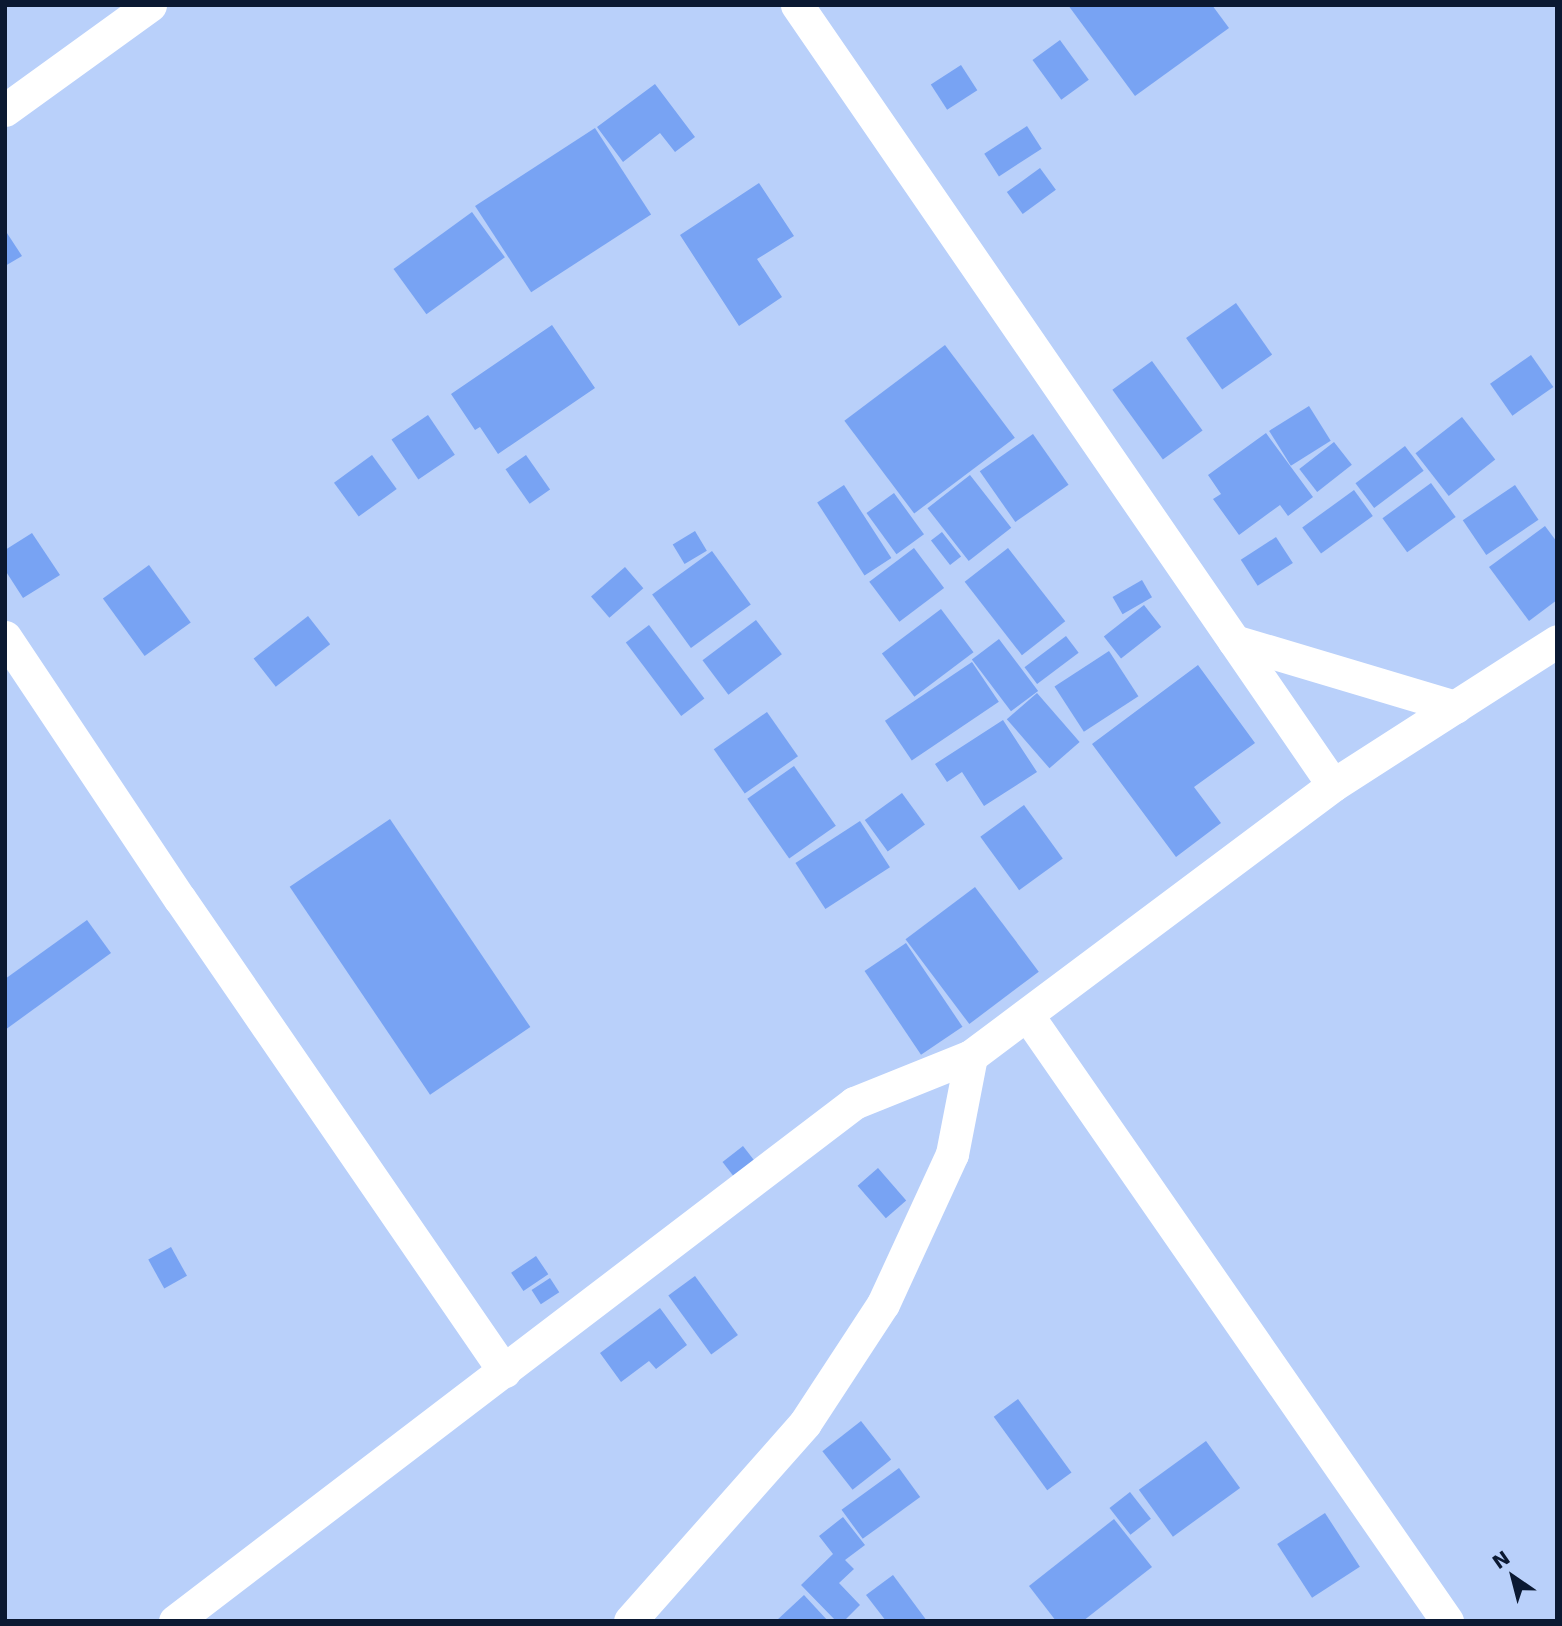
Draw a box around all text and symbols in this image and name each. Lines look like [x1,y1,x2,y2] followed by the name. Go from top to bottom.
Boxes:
[1478,1542,1548,1612] north arrow
[1488,1546,1514,1573] text: N

